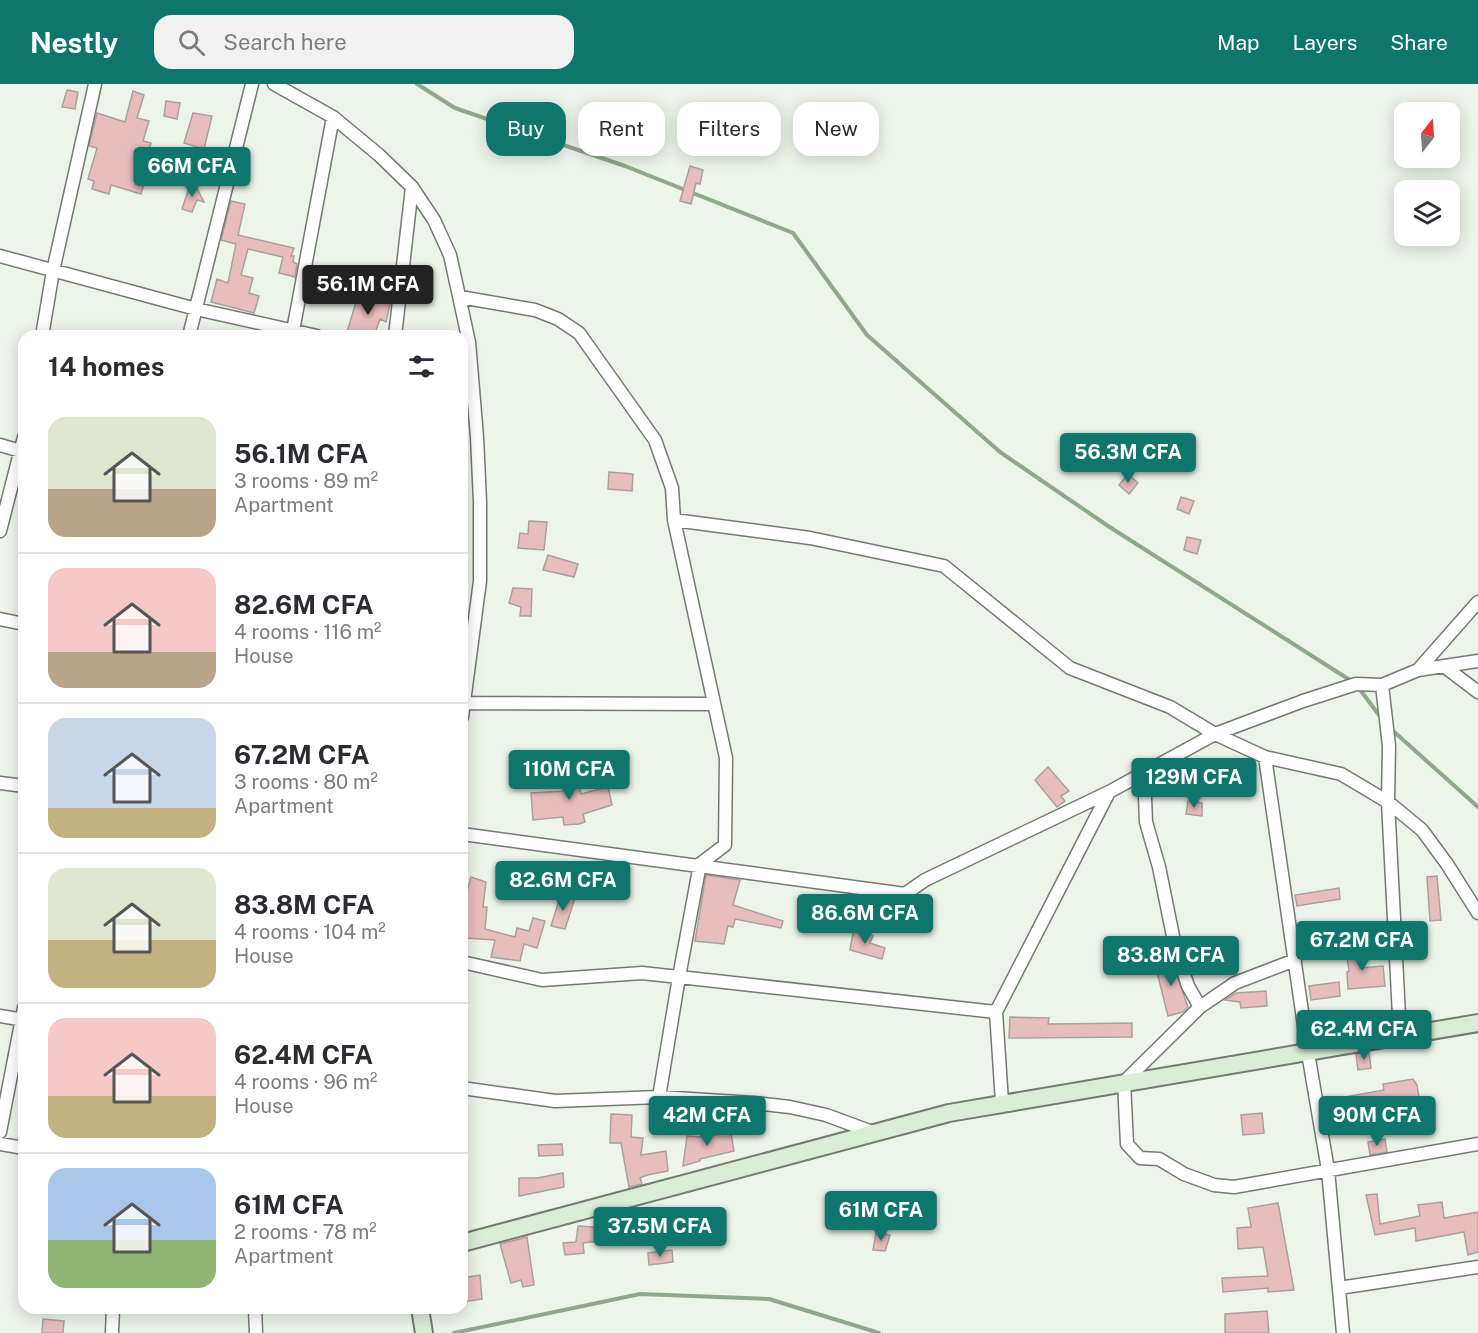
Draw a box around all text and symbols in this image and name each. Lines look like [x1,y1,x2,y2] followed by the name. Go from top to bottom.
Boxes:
[154,15,574,69] search box
[30,26,118,59] text: Nestly
[175,26,208,59] icon: search
[223,29,347,55] text: Search here
[1217,30,1260,55] text: Map
[1293,30,1357,55] text: Layers
[1390,30,1448,55] text: Share
[486,102,566,156] chip: Buy
[578,102,665,156] chip: Rent
[677,102,781,156] chip: Filters
[793,102,879,156] chip: New
[1394,102,1460,168] north arrow
[1394,102,1460,246] map controls
[137,147,247,198] pin: 66M CFA
[147,154,237,178] text: 66M CFA
[1394,180,1460,246] button: layers
[299,265,437,316] pin: 56.1M CFA
[316,272,420,296] text: 56.1M CFA
[405,350,438,383] icon: filters
[48,351,164,382] text: 14 homes
[1059,433,1197,484] pin: 56.3M CFA
[234,438,368,469] text: 56.1M CFA
[1074,440,1182,464] text: 56.3M CFA
[96,441,168,513] icon: home
[234,469,378,493] text: 3 rooms · 89 m²
[234,493,334,517] text: Apartment
[234,589,374,620] text: 82.6M CFA
[96,592,168,664] icon: home
[234,620,381,644] text: 4 rooms · 116 m²
[234,644,294,668] text: House
[234,739,370,770] text: 67.2M CFA
[96,742,168,814] icon: home
[507,750,631,801] pin: 110M CFA
[523,757,615,781] text: 110M CFA
[1132,758,1256,809] pin: 129M CFA
[1145,765,1243,789] text: 129M CFA
[234,770,378,794] text: 3 rooms · 80 m²
[234,794,334,818] text: Apartment
[494,861,632,912] pin: 82.6M CFA
[509,868,617,892] text: 82.6M CFA
[234,889,375,920] text: 83.8M CFA
[96,892,168,964] icon: home
[796,894,934,945] pin: 86.6M CFA
[811,901,919,925] text: 86.6M CFA
[234,920,386,944] text: 4 rooms · 104 m²
[1293,921,1431,972] pin: 67.2M CFA
[1310,928,1414,952] text: 67.2M CFA
[1102,936,1240,987] pin: 83.8M CFA
[1117,943,1225,967] text: 83.8M CFA
[234,944,294,968] text: House
[1295,1010,1433,1061] pin: 62.4M CFA
[1310,1017,1418,1041] text: 62.4M CFA
[234,1039,373,1070] text: 62.4M CFA
[96,1042,168,1114] icon: home
[234,1070,377,1094] text: 4 rooms · 96 m²
[234,1094,294,1118] text: House
[652,1096,762,1147] pin: 42M CFA
[1322,1096,1432,1147] pin: 90M CFA
[663,1103,751,1127] text: 42M CFA
[1333,1103,1421,1127] text: 90M CFA
[234,1189,344,1220] text: 61M CFA
[826,1191,936,1242] pin: 61M CFA
[96,1192,168,1264] icon: home
[839,1198,923,1222] text: 61M CFA
[591,1207,729,1258] pin: 37.5M CFA
[608,1214,712,1238] text: 37.5M CFA
[234,1220,377,1244] text: 2 rooms · 78 m²
[234,1244,334,1268] text: Apartment

